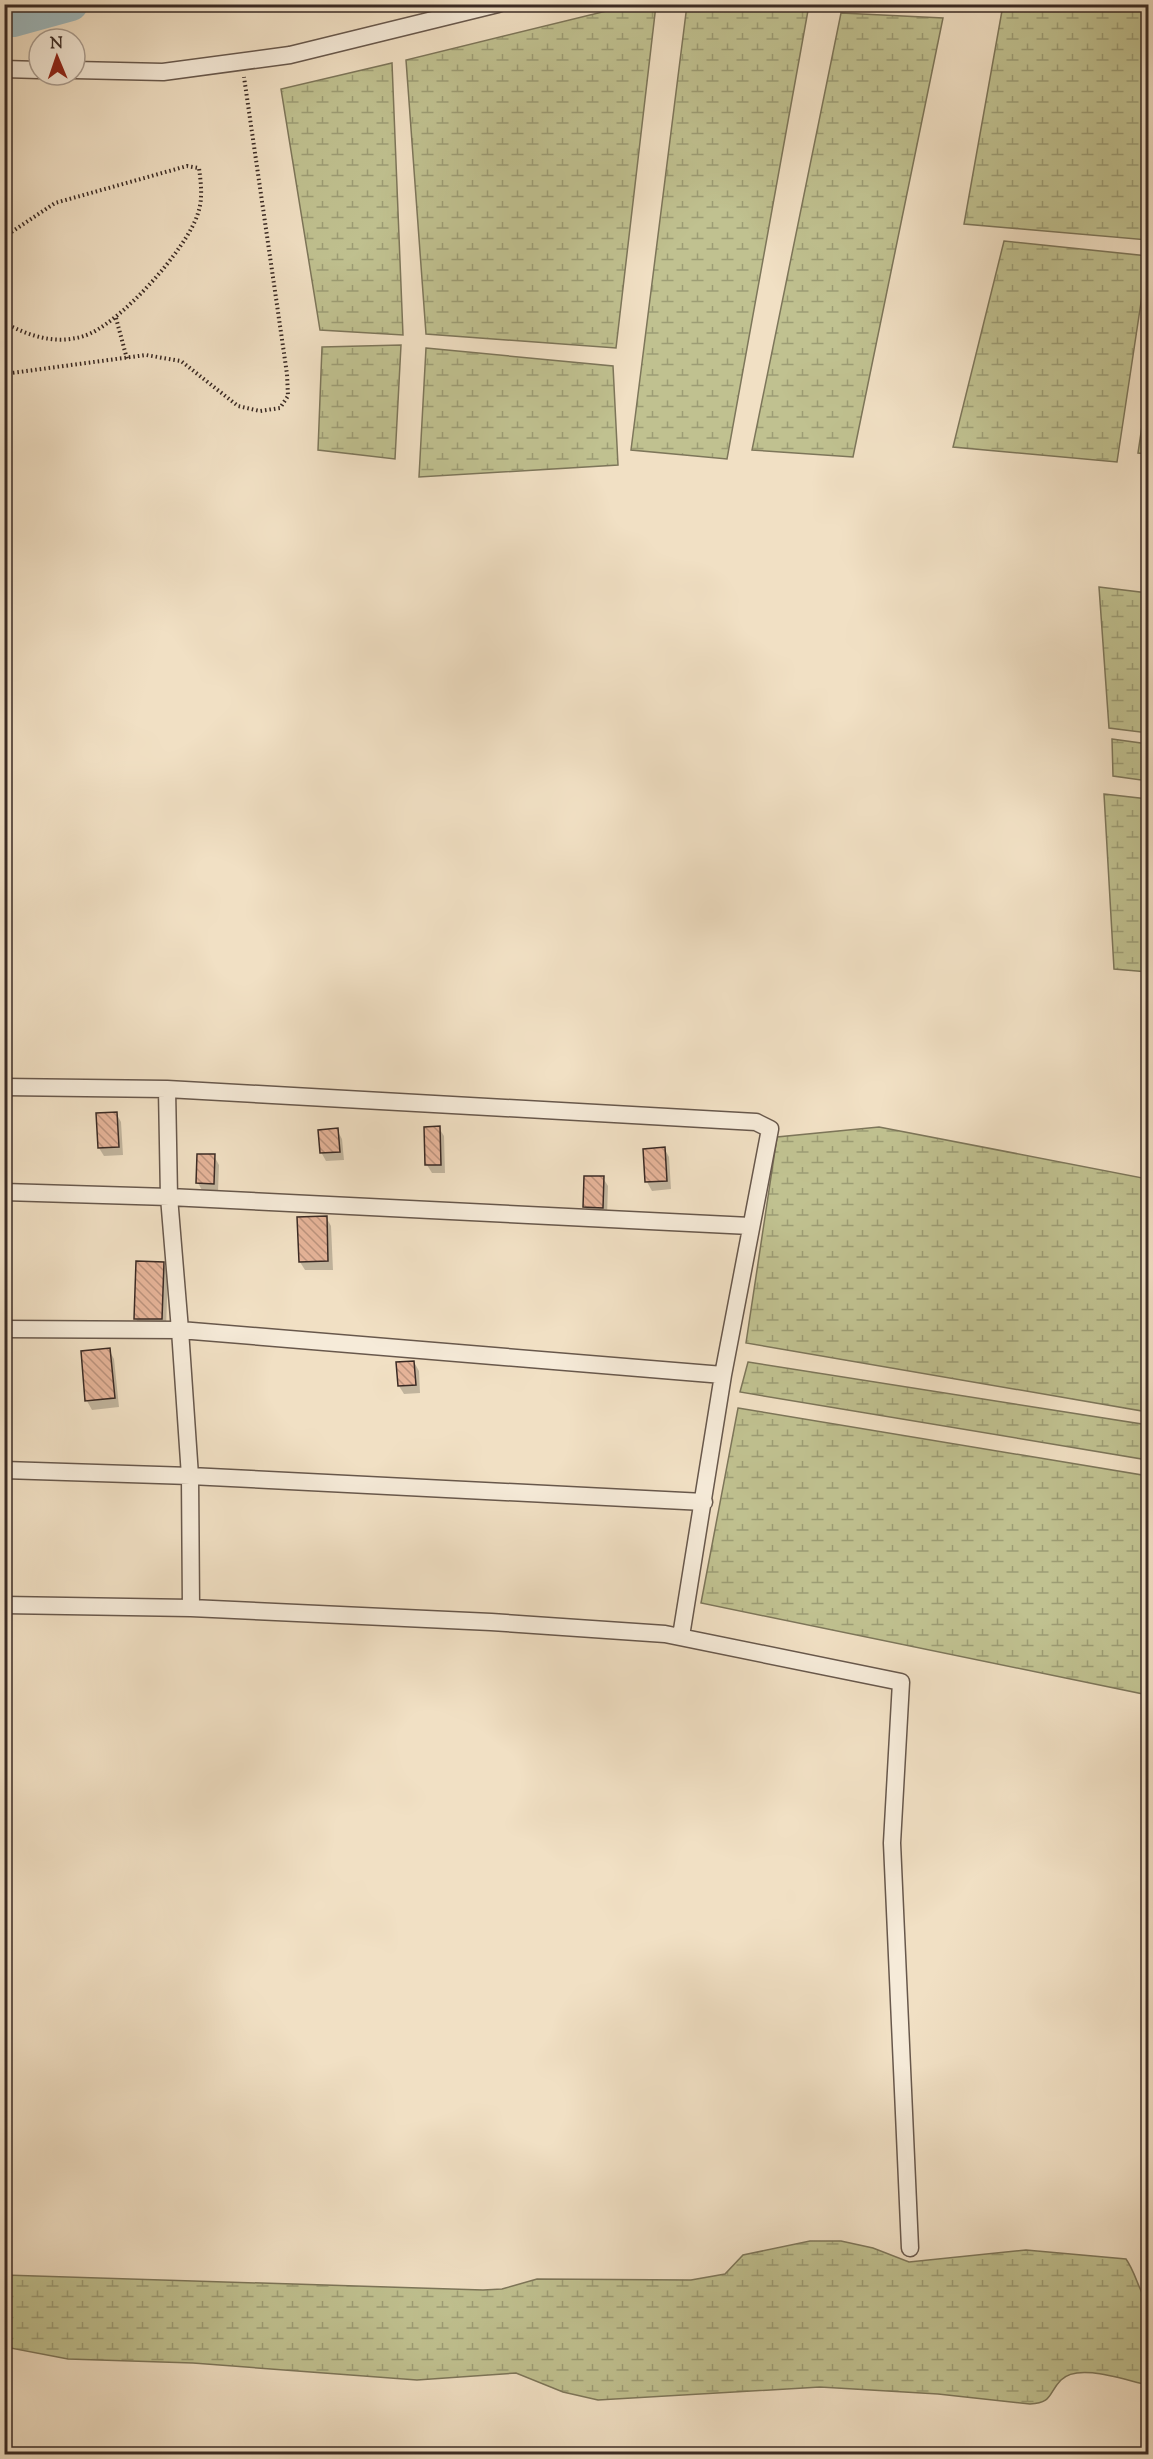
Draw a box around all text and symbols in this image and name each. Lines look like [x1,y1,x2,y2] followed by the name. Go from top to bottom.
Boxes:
[27,27,87,87] north arrow
[50,33,64,56] text: N

